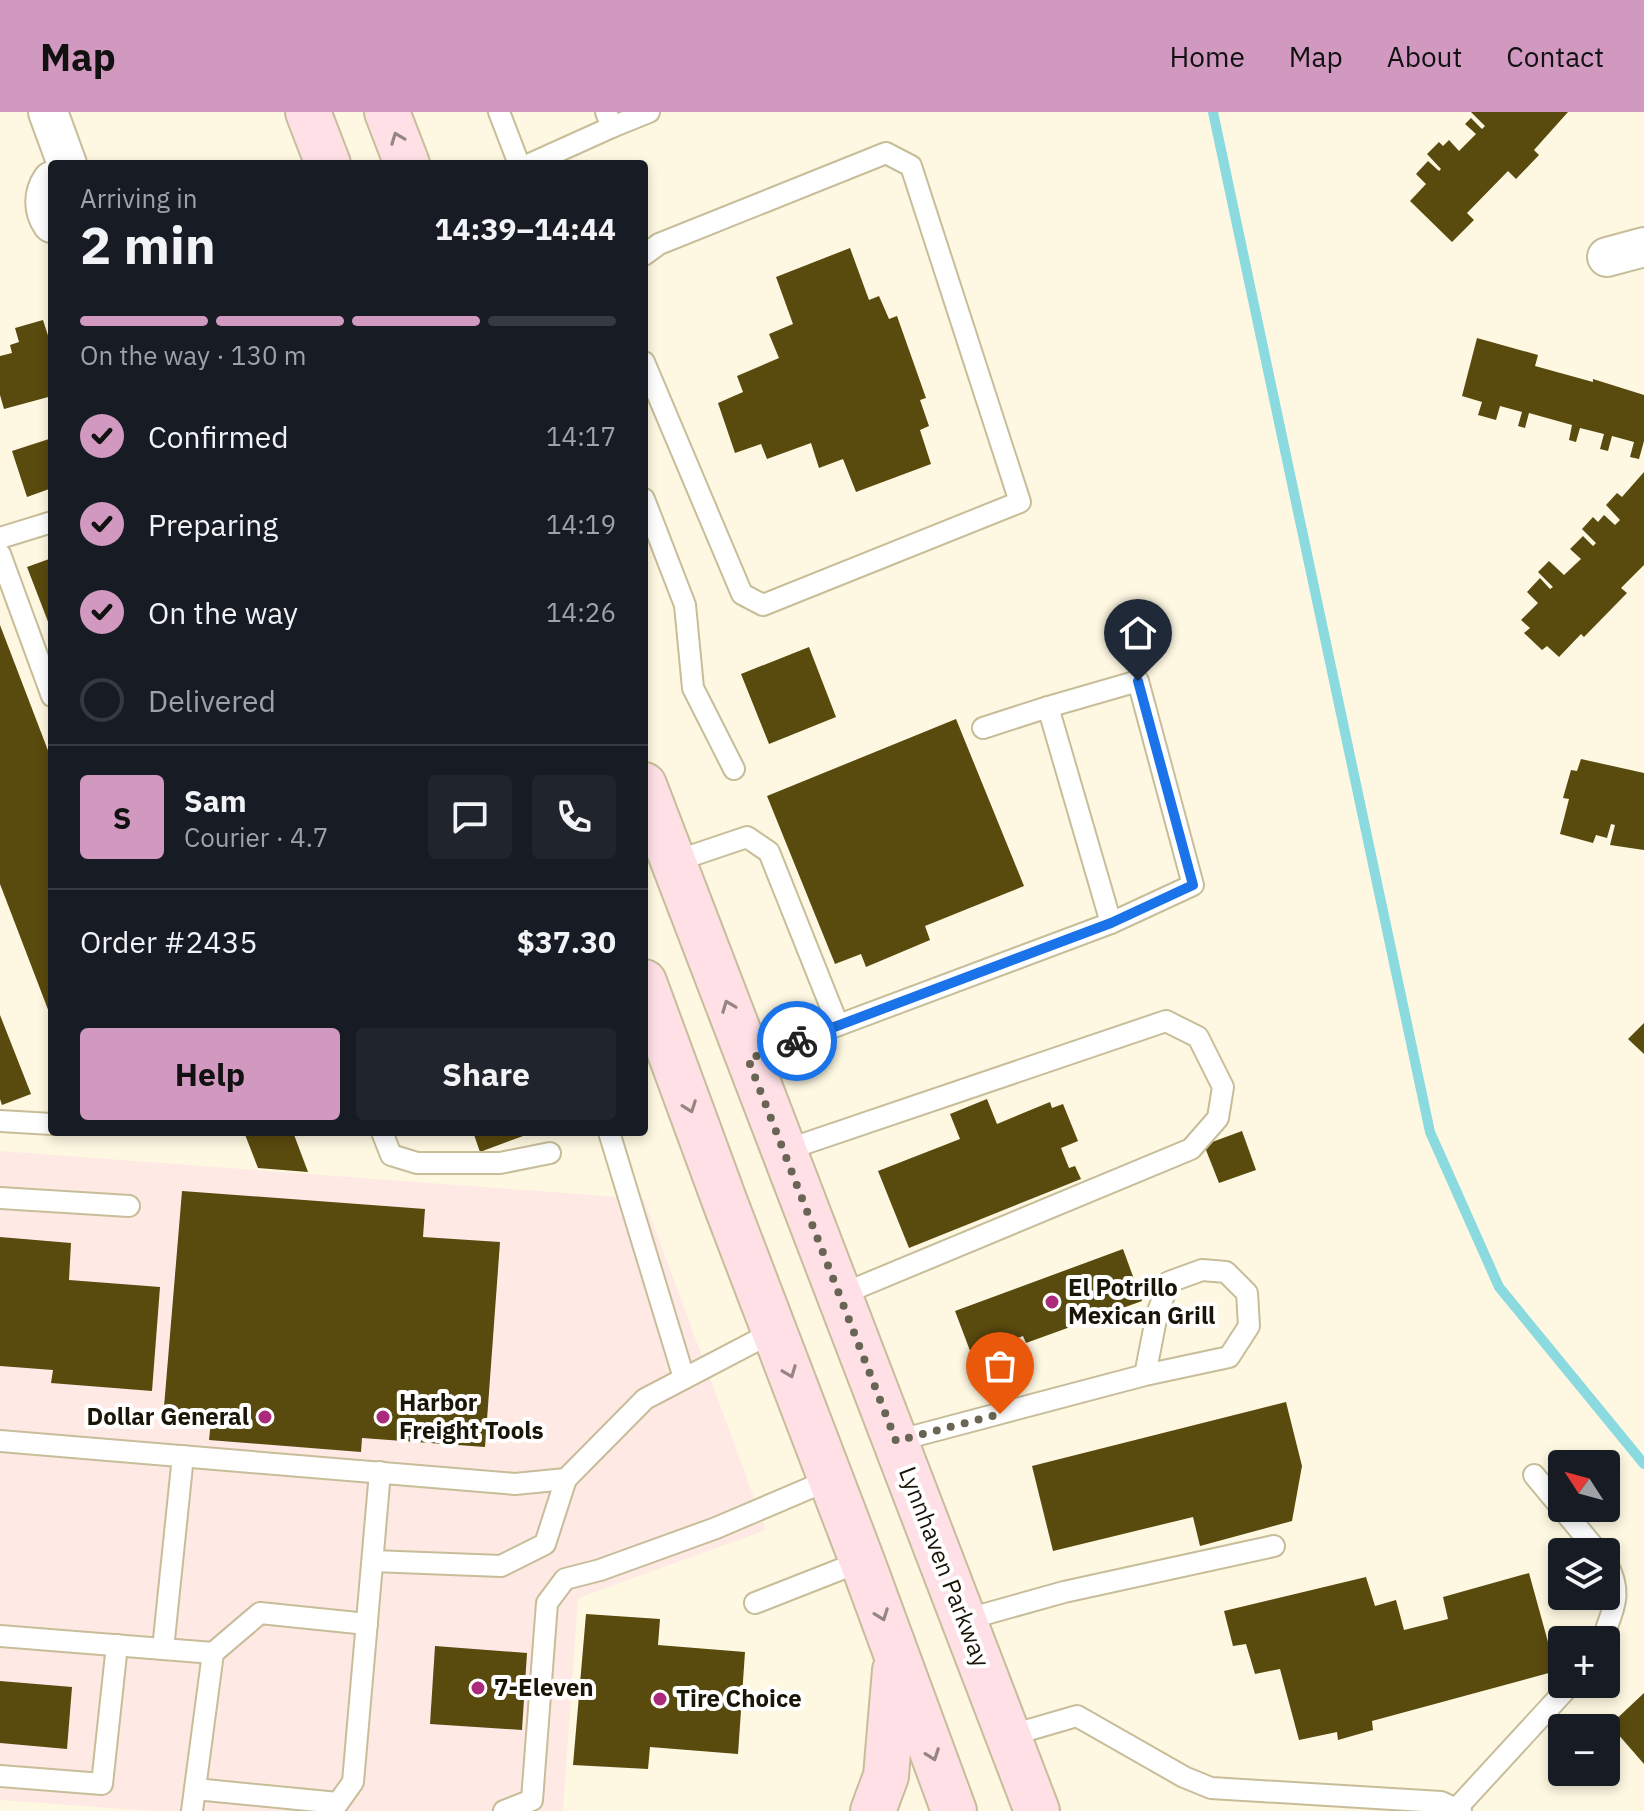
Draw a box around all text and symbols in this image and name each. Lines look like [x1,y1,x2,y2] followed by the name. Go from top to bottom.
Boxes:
[40,32,116,81] text: Map
[1169,38,1245,75] text: Home
[1289,38,1343,75] text: Map
[1387,38,1462,75] text: About
[1506,38,1604,75] text: Contact
[390,132,407,146] one-way arrow
[80,181,197,215] text: Arriving in
[435,209,616,248] text: 14:39–14:44
[80,211,216,278] text: 2 min
[80,338,306,372] text: On the way · 130 m
[80,414,124,458] icon: check
[148,417,289,456] text: Confirmed
[546,419,616,453] text: 14:17
[80,502,124,546] icon: check
[148,505,278,544] text: Preparing
[546,507,616,541] text: 14:19
[80,590,124,634] icon: check
[148,593,298,632] text: On the way
[546,595,616,629] text: 14:26
[1104,599,1172,681] pin
[1116,611,1160,655] icon: home
[148,681,276,720] text: Delivered
[428,775,512,859] button: chat
[532,775,616,859] button: phone
[184,781,247,820] text: Sam
[113,798,131,837] text: S
[184,820,328,854] text: Courier · 4.7
[80,922,257,961] text: Order #2435
[517,922,616,961] text: $37.30
[721,1000,738,1014] one-way arrow
[757,1001,837,1081] courier
[775,1019,819,1063] icon: bike
[80,1028,340,1120] button: Help
[356,1028,616,1120] button: Share
[680,1099,697,1113] one-way arrow
[1068,1271,1215,1331] place label: El Potrillo Mexican Grill
[1043,1293,1061,1311] marker: El Potrillo Mexican Grill
[966,1332,1034,1414] pin
[978,1344,1022,1388] icon: bag
[780,1364,797,1378] one-way arrow
[399,1386,544,1446] place label: Harbor Freight Tools
[87,1400,249,1432] place label: Dollar General
[256,1408,274,1426] marker: Dollar General
[374,1408,392,1426] marker: Harbor Freight Tools
[1548,1450,1620,1522] north arrow
[1548,1450,1620,1786] map controls
[892,1462,998,1671] street label: Lynnhaven Parkway
[1548,1538,1620,1610] button: layers
[872,1607,889,1621] one-way arrow
[1548,1626,1620,1698] button: +
[494,1671,594,1703] place label: 7-Eleven
[469,1679,487,1697] marker: 7-Eleven
[676,1682,802,1714] place label: Tire Choice
[651,1690,669,1708] marker: Tire Choice
[1548,1714,1620,1786] button: −
[924,1747,940,1761] one-way arrow

